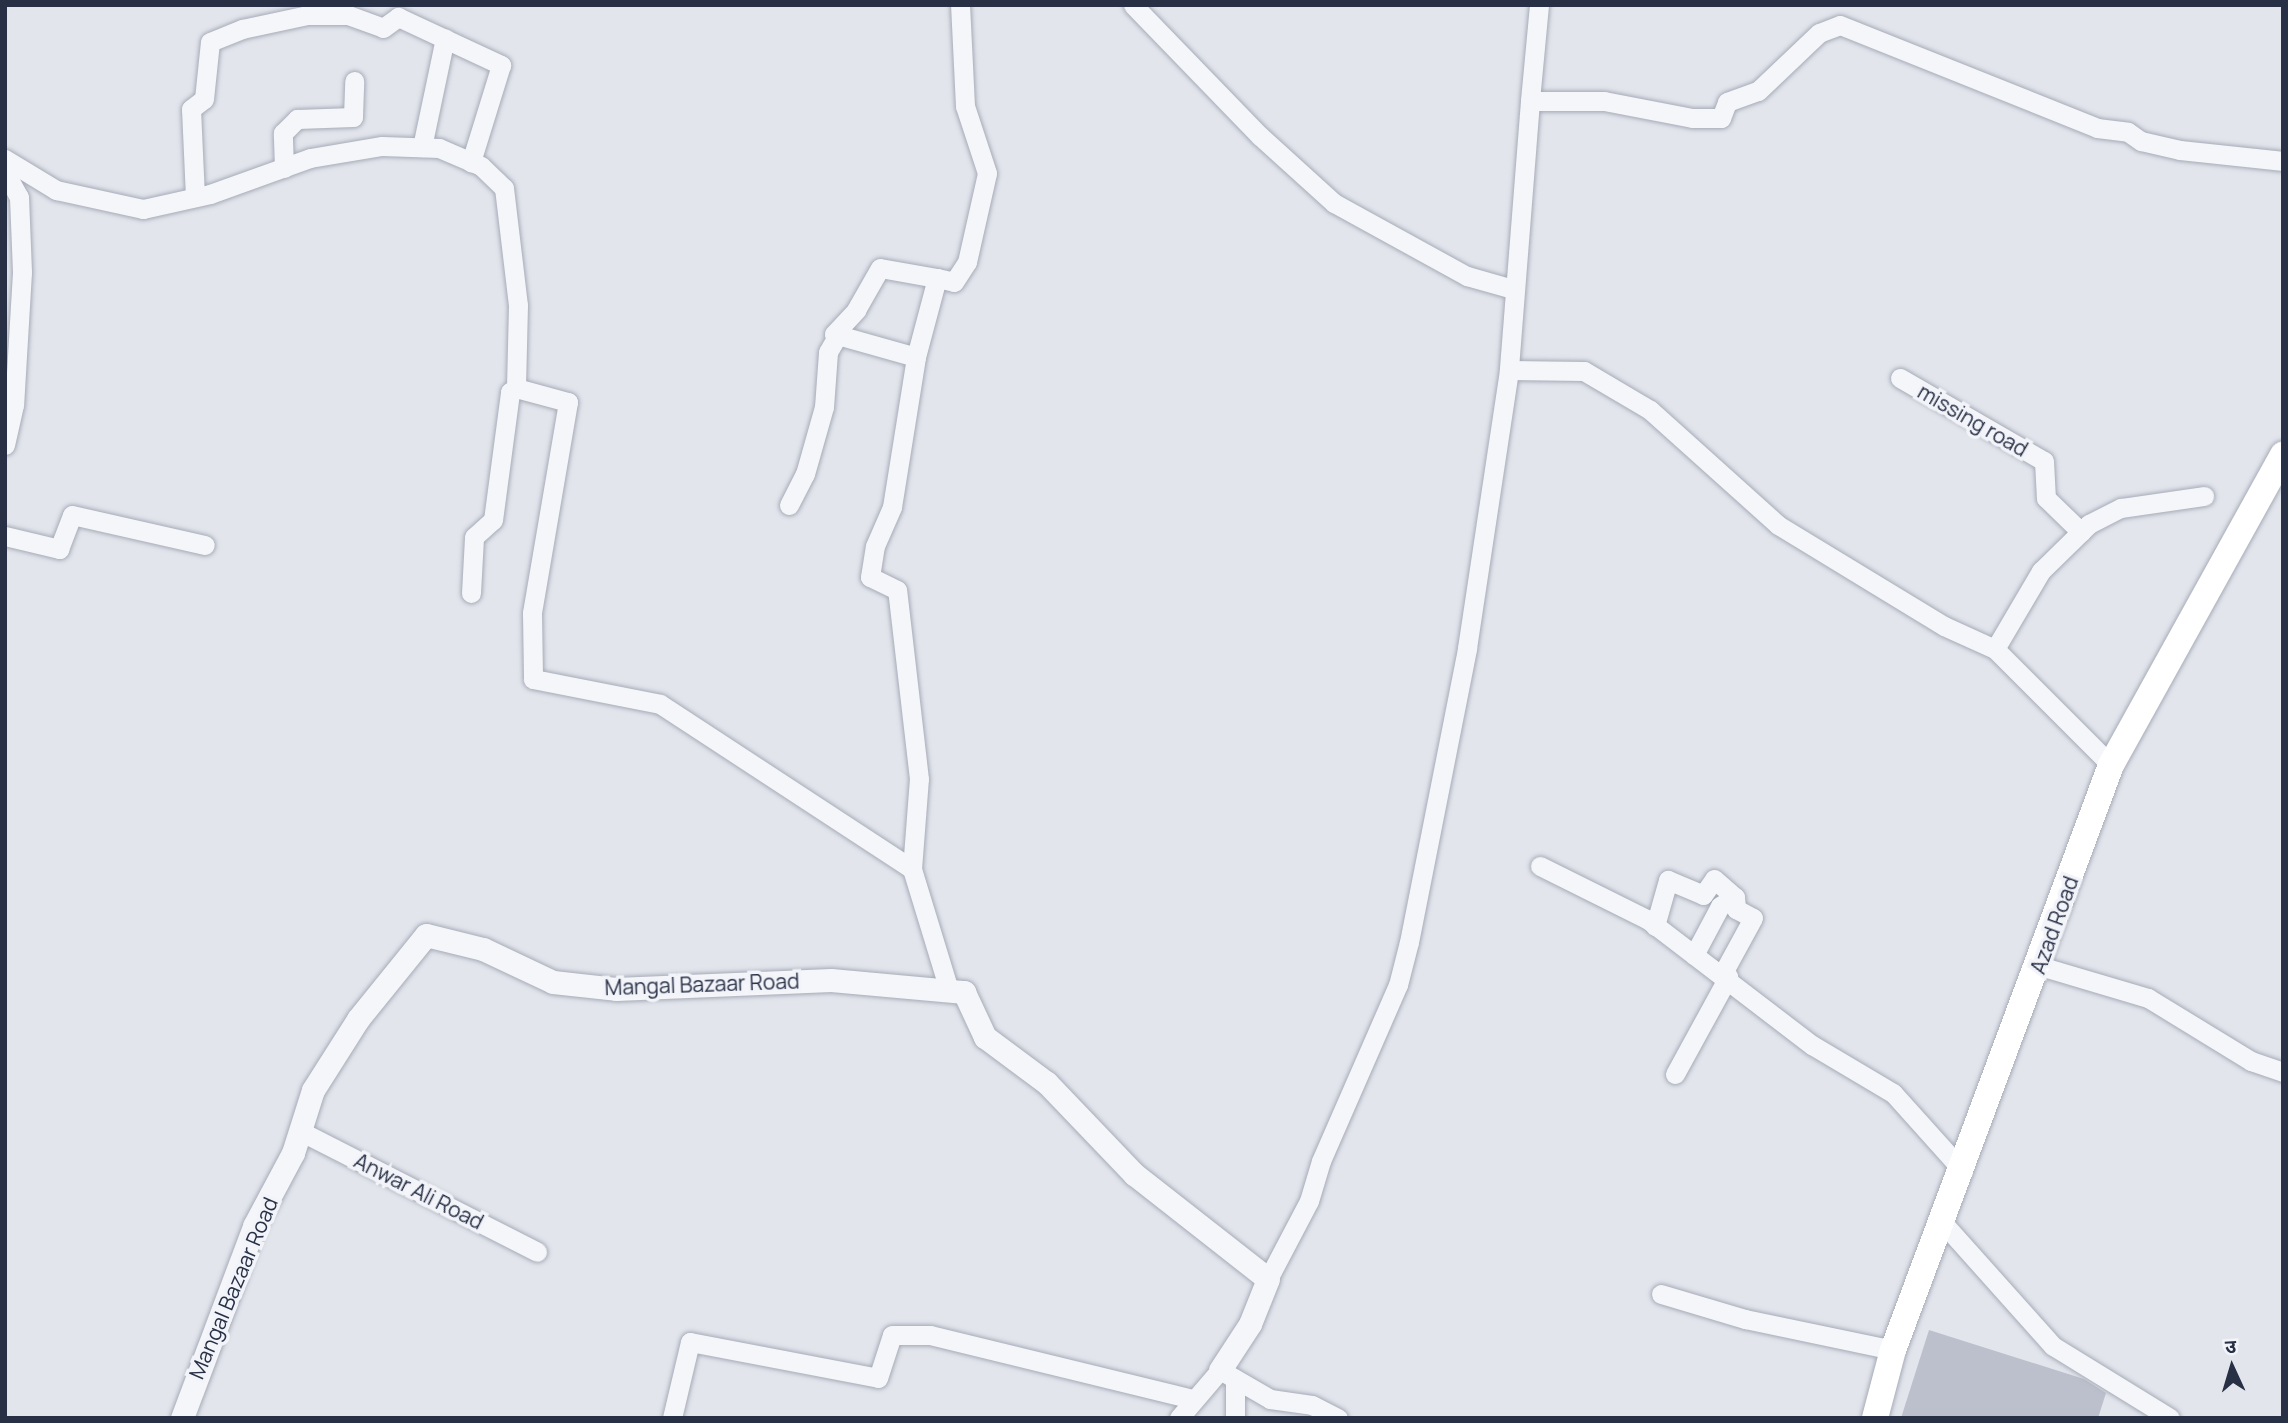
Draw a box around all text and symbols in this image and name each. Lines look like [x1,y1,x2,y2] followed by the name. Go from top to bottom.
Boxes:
[1914,378,2032,462] street label: missing road
[2025,873,2083,977] street label: Azad Road
[604,968,800,1000] street label: Mangal Bazaar Road
[350,1148,488,1234] street label: Anwar Ali Road
[183,1193,283,1383] street label: Mangal Bazaar Road
[2197,1332,2267,1402] north arrow
[2224,1333,2237,1359] text: उ

